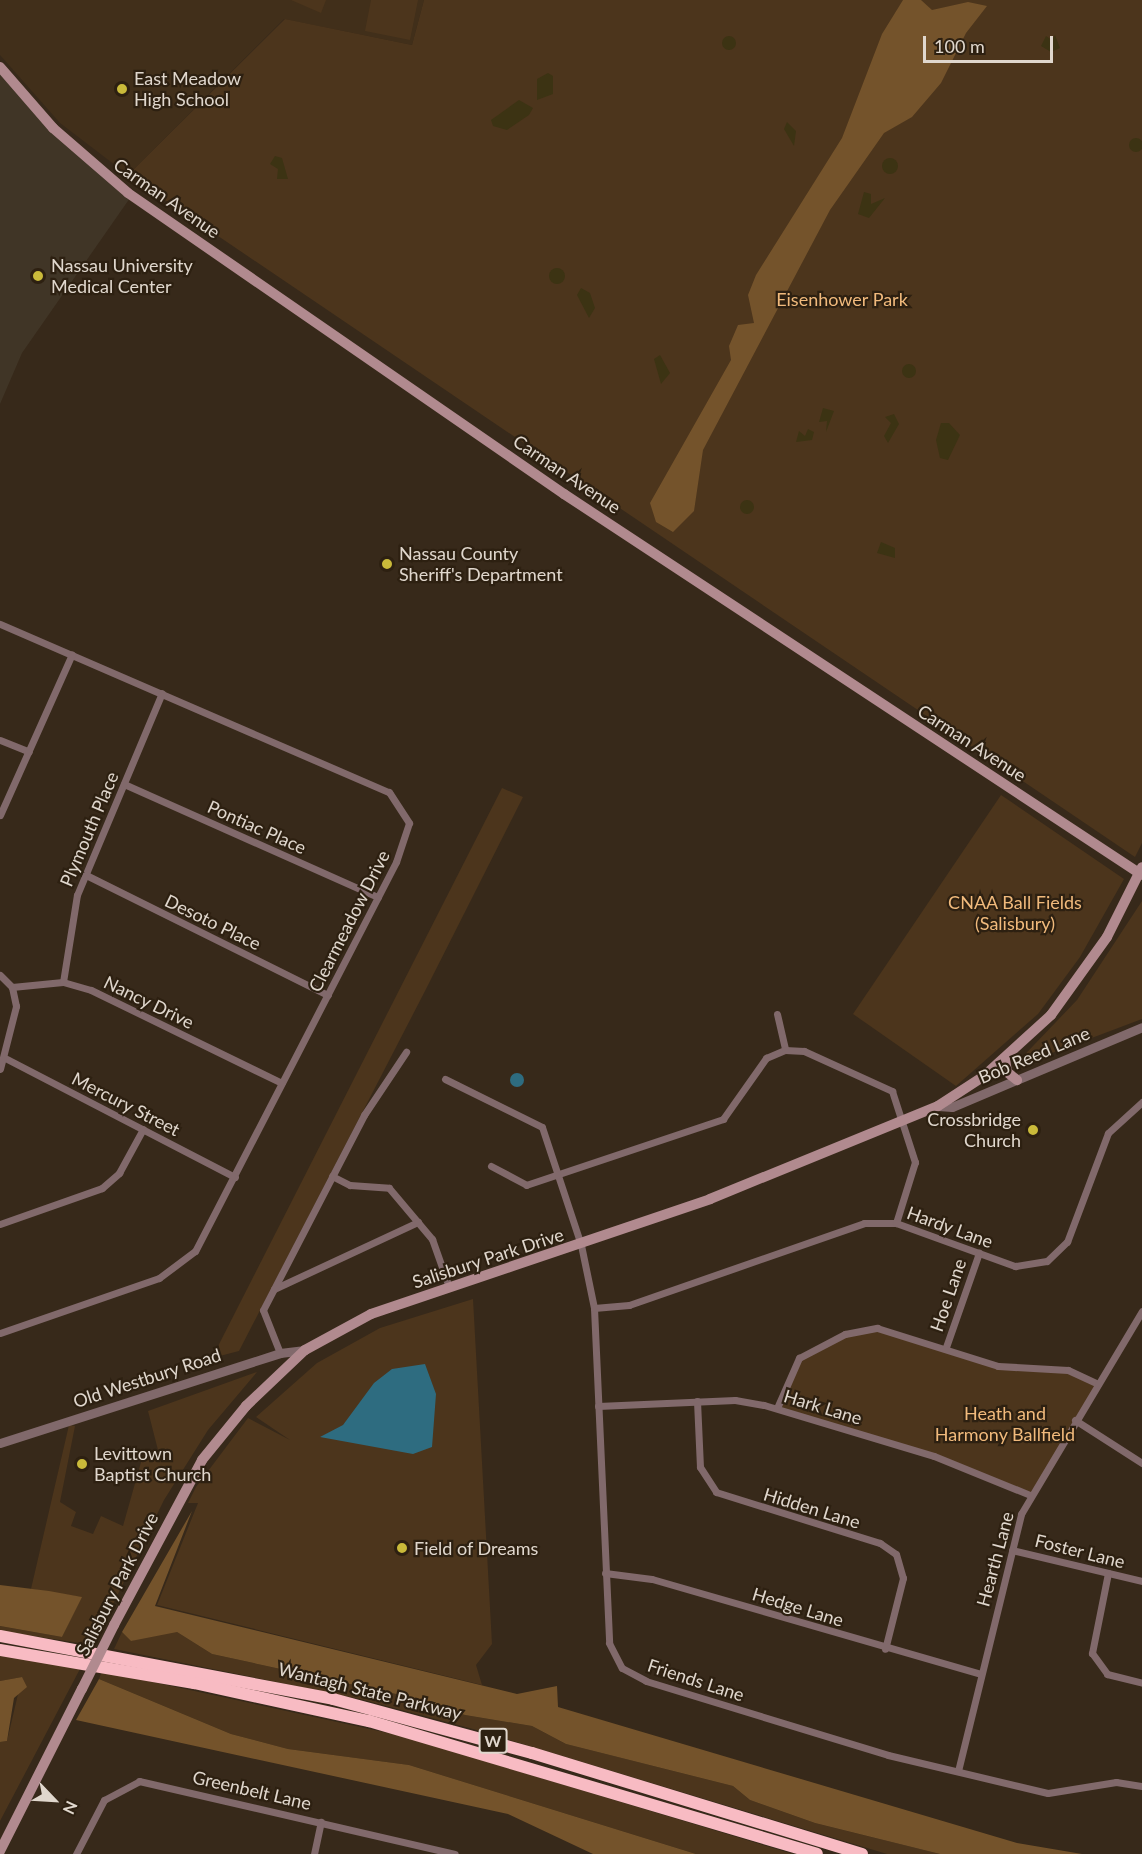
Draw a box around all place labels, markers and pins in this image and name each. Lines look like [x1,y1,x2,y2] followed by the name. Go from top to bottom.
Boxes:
[134,68,241,110] place label: East Meadow High School
[115,82,129,96] marker: East Meadow High School
[51,255,193,298] place label: Nassau University Medical Center
[29,267,47,285] marker: Nassau University Medical Center
[399,543,563,586] place label: Nassau County Sheriff's Department
[380,557,394,571] marker: Nassau County Sheriff's Department
[927,1109,1021,1152] place label: Crossbridge Church
[1026,1123,1040,1137] marker: Crossbridge Church
[94,1443,211,1486] place label: Levittown Baptist Church
[75,1457,89,1471] marker: Levittown Baptist Church
[414,1537,539,1559] place label: Field of Dreams
[395,1541,409,1555] marker: Field of Dreams

